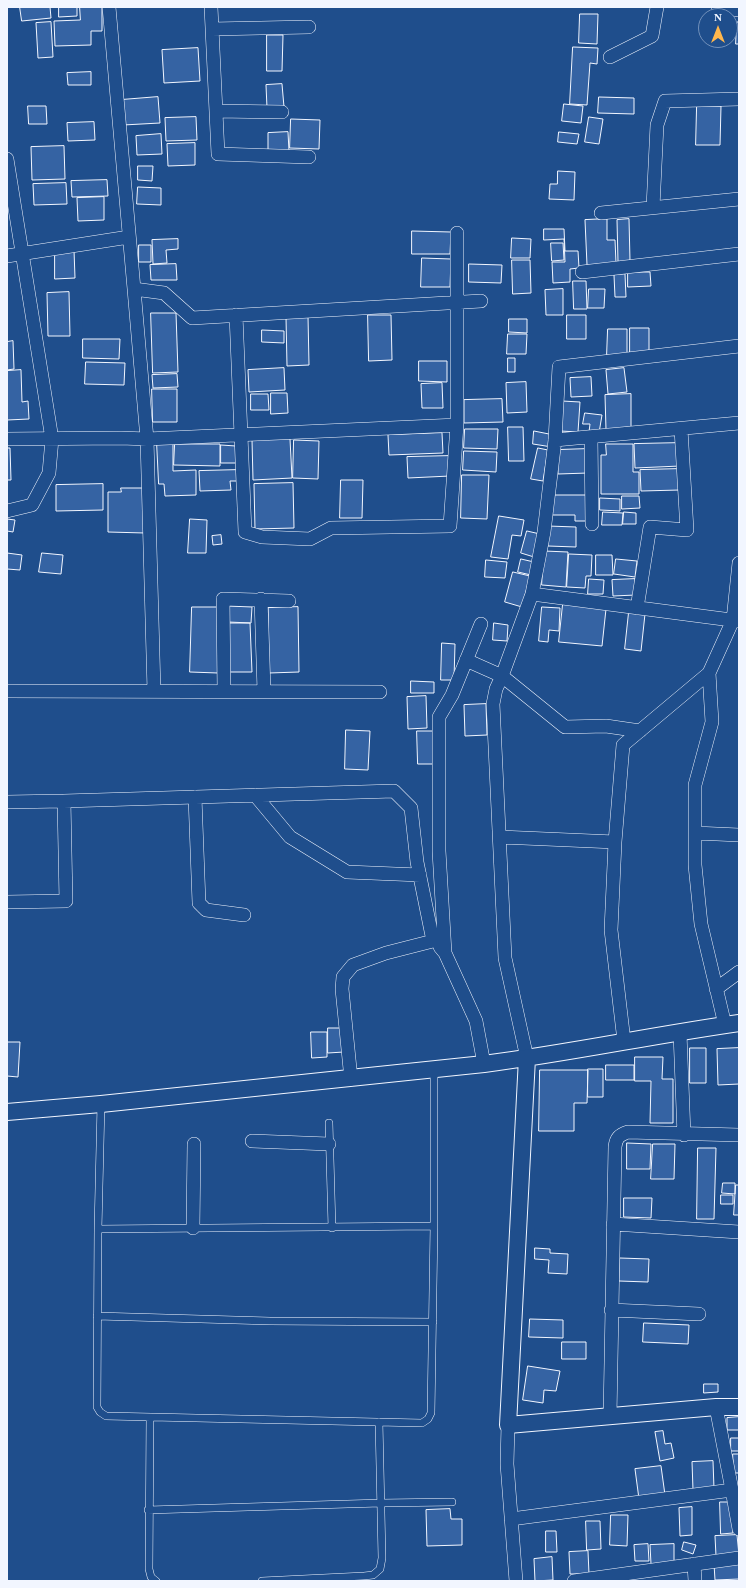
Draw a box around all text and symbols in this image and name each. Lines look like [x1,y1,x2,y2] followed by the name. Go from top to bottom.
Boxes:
[698,8,738,48] north arrow
[714,11,722,23] text: N

